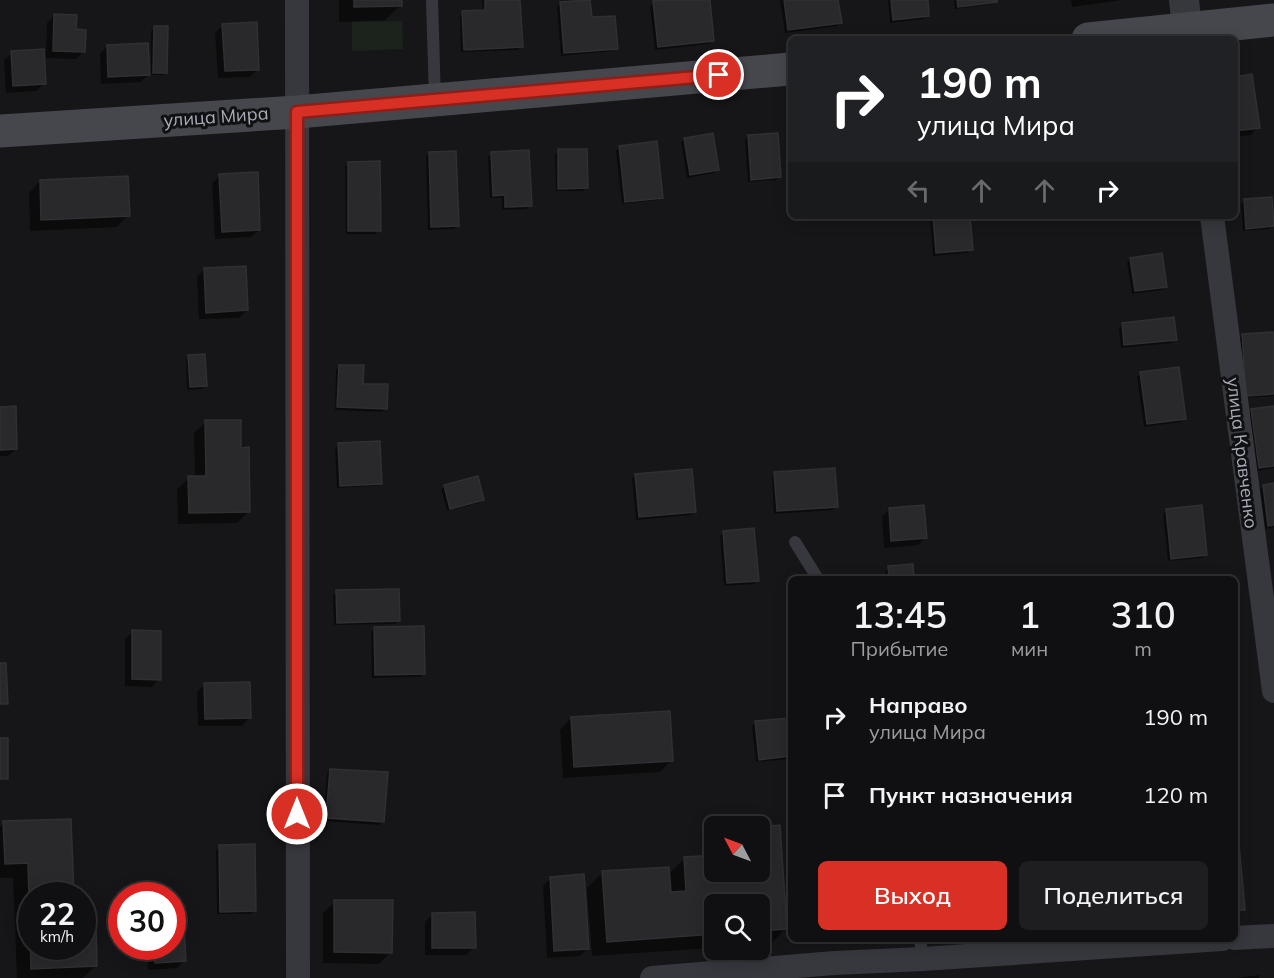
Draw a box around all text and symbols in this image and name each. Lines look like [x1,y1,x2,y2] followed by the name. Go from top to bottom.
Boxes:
[693,49,744,100] pin
[917,56,1042,109] text: 190 m
[702,58,735,91] icon: arrive
[818,60,896,138] icon: right
[163,101,269,132] street label: улица Мира
[917,108,1075,142] text: улица Мира
[902,174,935,207] icon: left
[965,174,998,207] icon: ahead
[1028,174,1061,207] icon: ahead
[1091,174,1124,207] icon: right
[1222,376,1263,530] street label: улица Кравченко
[852,592,947,637] text: 13:45
[1019,592,1040,637] text: 1
[1111,592,1176,637] text: 310
[850,636,948,661] text: Прибытие
[1011,636,1048,661] text: мин
[1134,636,1152,661] text: m
[869,691,967,719] text: Направо
[818,701,851,734] icon: right
[1143,703,1208,731] text: 190 m
[869,719,986,744] text: улица Мира
[818,779,851,812] icon: arrive
[869,781,1073,809] text: Пункт назначения
[1143,781,1208,809] text: 120 m
[265,782,329,846] position arrow
[704,816,770,882] north arrow
[704,816,770,960] map controls
[818,861,1007,930] button: Выход
[1019,861,1208,930] button: Поделиться
[108,882,186,960] speed limit sign: 30
[704,894,770,960] button: search
[39,895,75,933] text: 22
[40,927,74,946] text: km/h

